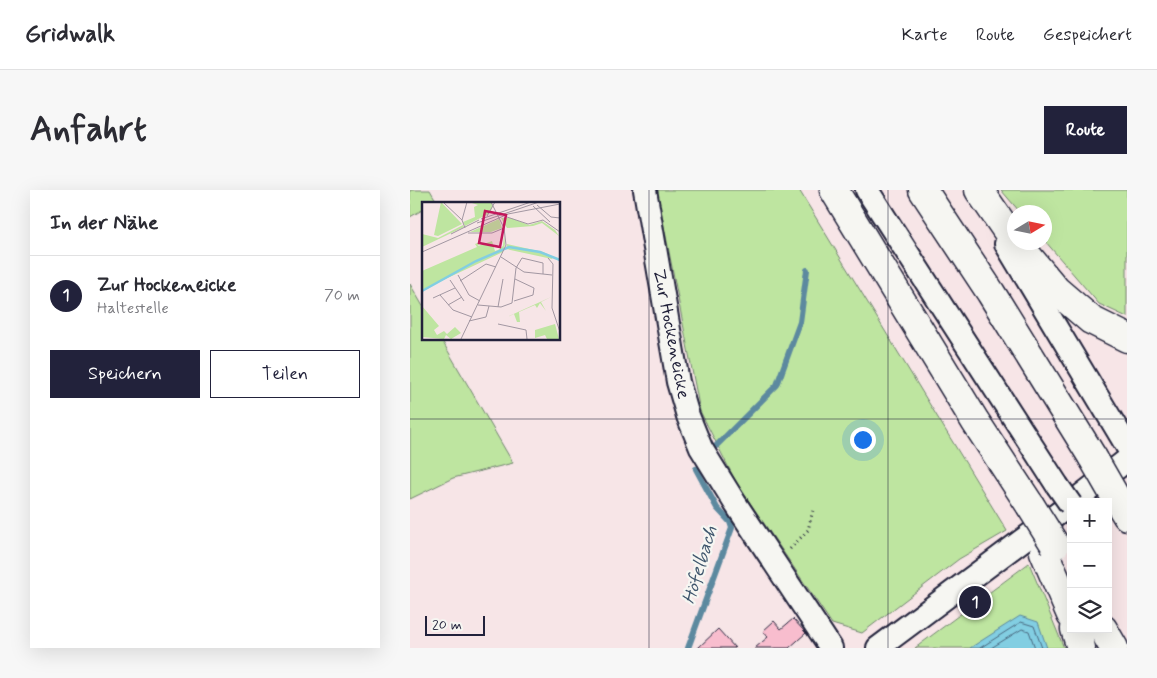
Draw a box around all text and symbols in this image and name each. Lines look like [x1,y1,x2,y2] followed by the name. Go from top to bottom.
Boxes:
[25,19,115,50] text: Gridwalk
[902,23,948,47] text: Karte
[976,23,1015,47] text: Route
[1043,23,1132,47] text: Gespeichert
[1044,106,1127,154] button: Route
[30,107,147,153] text: Anfahrt
[422,202,560,340] inset map
[1007,205,1052,250] north arrow
[50,209,158,237] text: In der Nähe
[647,267,695,401] street label: Zur Hockeneicke
[97,273,236,298] text: Zur Hockeneicke
[62,285,70,306] text: 1
[324,285,360,306] text: 70 m
[97,298,169,319] text: Haltestelle
[50,350,200,398] button: Speichern
[210,350,360,398] button: Teilen
[850,427,876,453] your location
[1067,498,1112,633] map controls
[1067,498,1112,543] button: +
[676,523,724,607] water label: Höfelbach
[1067,543,1112,588] button: −
[959,583,991,621] pin: 1
[1067,588,1112,633] button: layers
[425,613,485,636] scale bar
[432,616,462,634] text: 20 m

